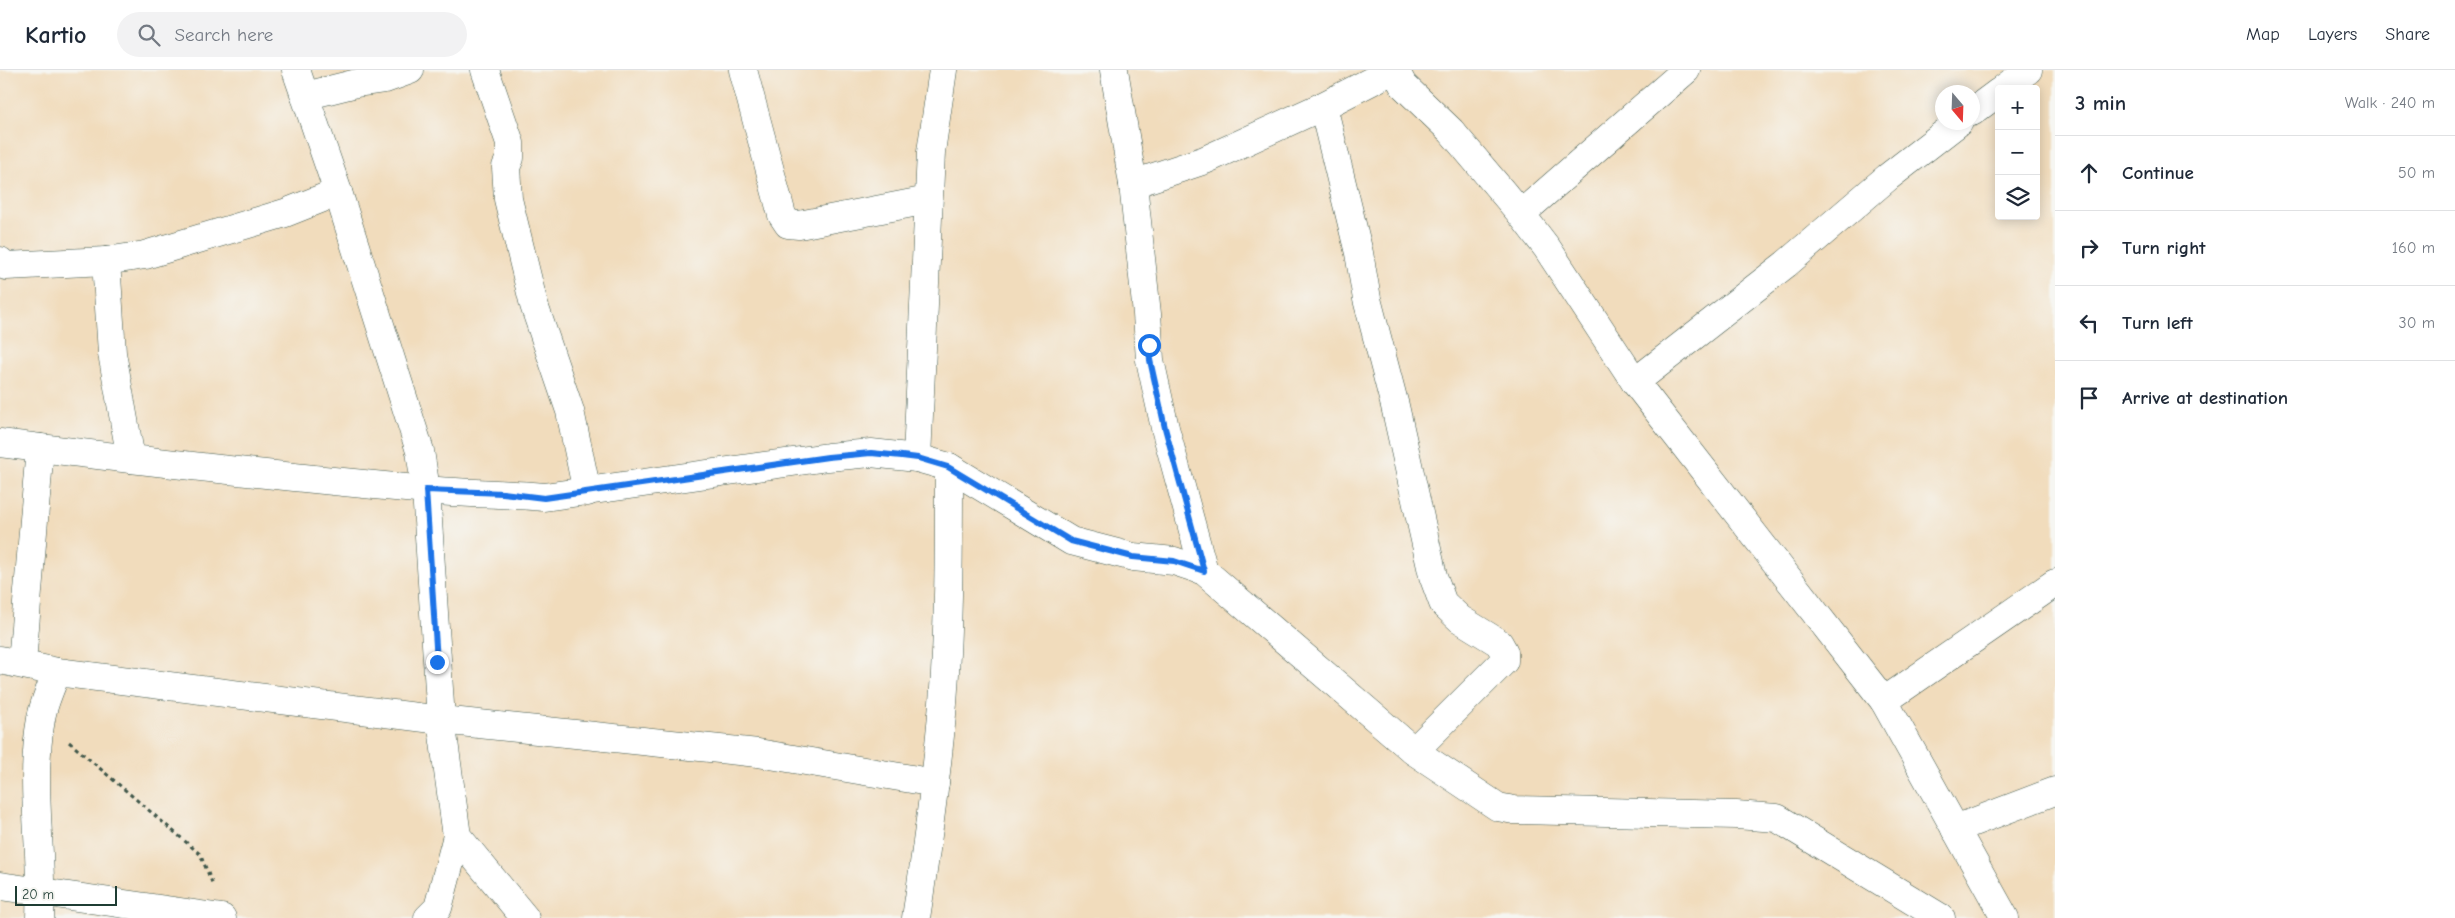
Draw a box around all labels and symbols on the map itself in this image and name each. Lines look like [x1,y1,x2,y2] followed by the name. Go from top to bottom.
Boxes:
[1935,85,1980,130] north arrow
[1138,334,1161,357] route start
[426,651,449,674] route end
[15,883,118,906] scale bar

